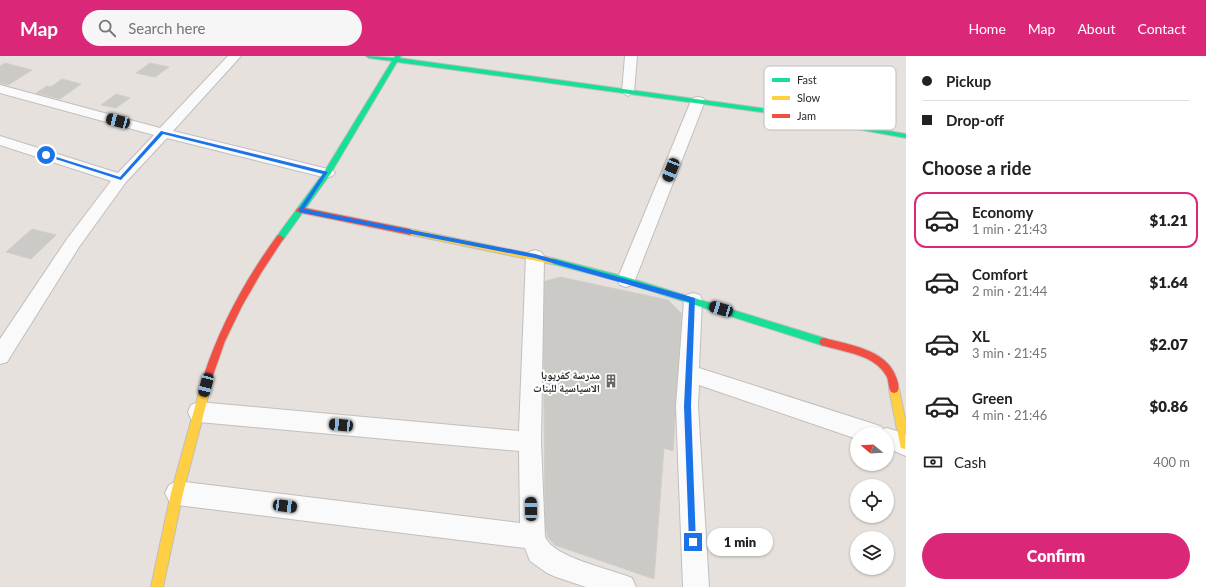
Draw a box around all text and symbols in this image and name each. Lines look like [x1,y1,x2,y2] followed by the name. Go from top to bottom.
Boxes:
[82,10,362,46] search box
[20,17,58,40] text: Map
[96,17,118,39] icon: search
[128,19,206,37] text: Search here
[968,20,1006,37] text: Home
[1028,20,1055,37] text: Map
[1077,20,1115,37] text: About
[1137,20,1186,37] text: Contact
[764,66,896,130] legend
[946,72,991,90] text: Pickup
[797,73,817,86] text: Fast
[797,91,821,104] text: Slow
[797,109,816,122] text: Jam
[946,111,1004,129] text: Drop-off
[105,112,131,130] car
[37,146,55,164] route start
[661,157,681,183] car
[922,157,1031,179] text: Choose a ride
[924,202,960,238] icon: car
[972,203,1033,221] text: Economy
[1150,211,1188,229] text: $1.21
[972,221,1047,237] text: 1 min · 21:43
[924,264,960,300] icon: car
[972,265,1028,283] text: Comfort
[1150,273,1188,291] text: $1.64
[972,283,1047,299] text: 2 min · 21:44
[708,300,734,318] car
[924,326,960,362] icon: car
[972,327,990,345] text: XL
[1150,335,1188,353] text: $2.07
[972,345,1047,361] text: 3 min · 21:45
[533,368,600,395] place label: مدرسة كفريوبا الاسياسية للبنات
[197,372,215,398] car
[603,373,619,389] building icon: مدرسة كفريوبا الاسياسية للبنات
[924,388,960,424] icon: car
[972,389,1013,407] text: Green
[1150,397,1188,415] text: $0.86
[972,407,1047,423] text: 4 min · 21:46
[329,418,353,432] car
[850,427,894,471] north arrow
[850,427,894,575] map controls
[922,451,944,473] icon: cash
[954,453,986,471] text: Cash
[1153,454,1190,470] text: 400 m
[850,479,894,523] button: locate
[525,497,537,521] car
[272,499,298,513] car
[707,528,773,556] callout: 1 min
[850,531,894,575] button: layers
[684,533,702,551] route end
[922,533,1190,579] button: Confirm
[724,534,756,550] text: 1 min

